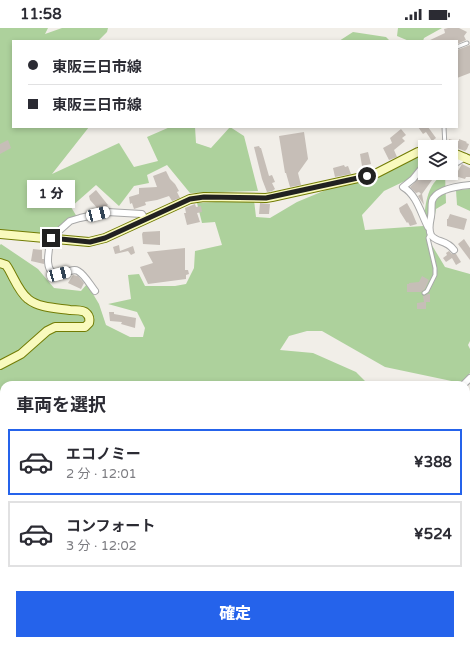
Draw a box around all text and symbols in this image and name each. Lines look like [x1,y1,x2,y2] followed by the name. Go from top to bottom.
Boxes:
[20,5,62,23] text: 11:58
[52,58,142,76] text: 東阪三日市線
[52,96,142,114] text: 東阪三日市線
[418,140,458,180] map controls
[418,140,458,180] button: layers
[358,167,376,185] route start
[27,180,75,208] callout: 1 分
[39,186,63,202] text: 1 分
[85,205,111,223] car
[42,229,60,247] route end
[46,265,72,283] car
[16,394,106,416] text: 車両を選択
[18,444,54,480] icon: car
[66,445,141,463] text: エコノミー
[414,453,452,471] text: ¥388
[66,466,137,482] text: 2 分 · 12:01
[18,516,54,552] icon: car
[66,517,156,535] text: コンフォート
[414,525,452,543] text: ¥524
[66,538,137,554] text: 3 分 · 12:02
[16,591,454,637] button: 確定

